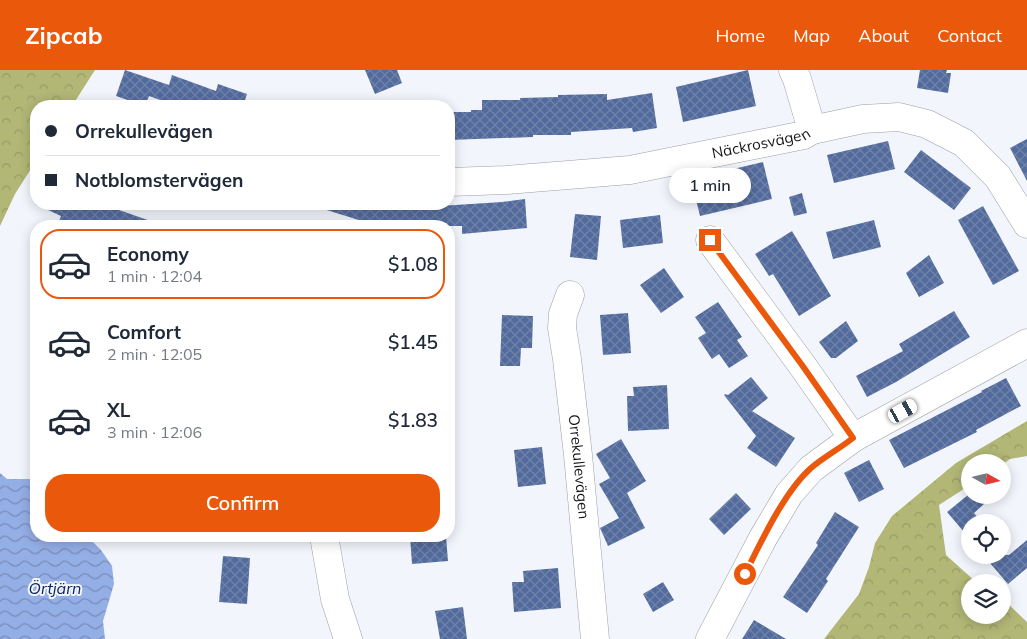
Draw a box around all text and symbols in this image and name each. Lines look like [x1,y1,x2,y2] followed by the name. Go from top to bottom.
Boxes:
[25,20,103,50] text: Zipcab
[715,24,765,47] text: Home
[793,24,830,47] text: Map
[858,24,909,47] text: About
[937,24,1002,47] text: Contact
[75,119,213,143] text: Orrekullevägen
[710,123,814,162] street label: Näckrosvägen
[75,168,244,192] text: Notblomstervägen
[669,168,751,202] callout: 1 min
[689,175,731,195] text: 1 min
[699,229,721,251] route end
[47,242,92,287] icon: car
[107,242,189,266] text: Economy
[388,252,438,276] text: $1.08
[107,266,202,286] text: 1 min · 12:04
[47,320,92,365] icon: car
[107,320,181,344] text: Comfort
[388,330,438,354] text: $1.45
[107,344,202,364] text: 2 min · 12:05
[886,397,919,425] car
[47,398,92,443] icon: car
[107,398,130,422] text: XL
[388,408,438,432] text: $1.83
[564,413,594,520] street label: Orrekullevägen
[107,422,202,442] text: 3 min · 12:06
[961,454,1011,504] north arrow
[961,454,1011,624] map controls
[45,474,440,532] button: Confirm
[961,514,1011,564] button: locate
[734,563,756,585] route start
[961,574,1011,624] button: layers
[29,578,81,598] water label: Örtjärn

